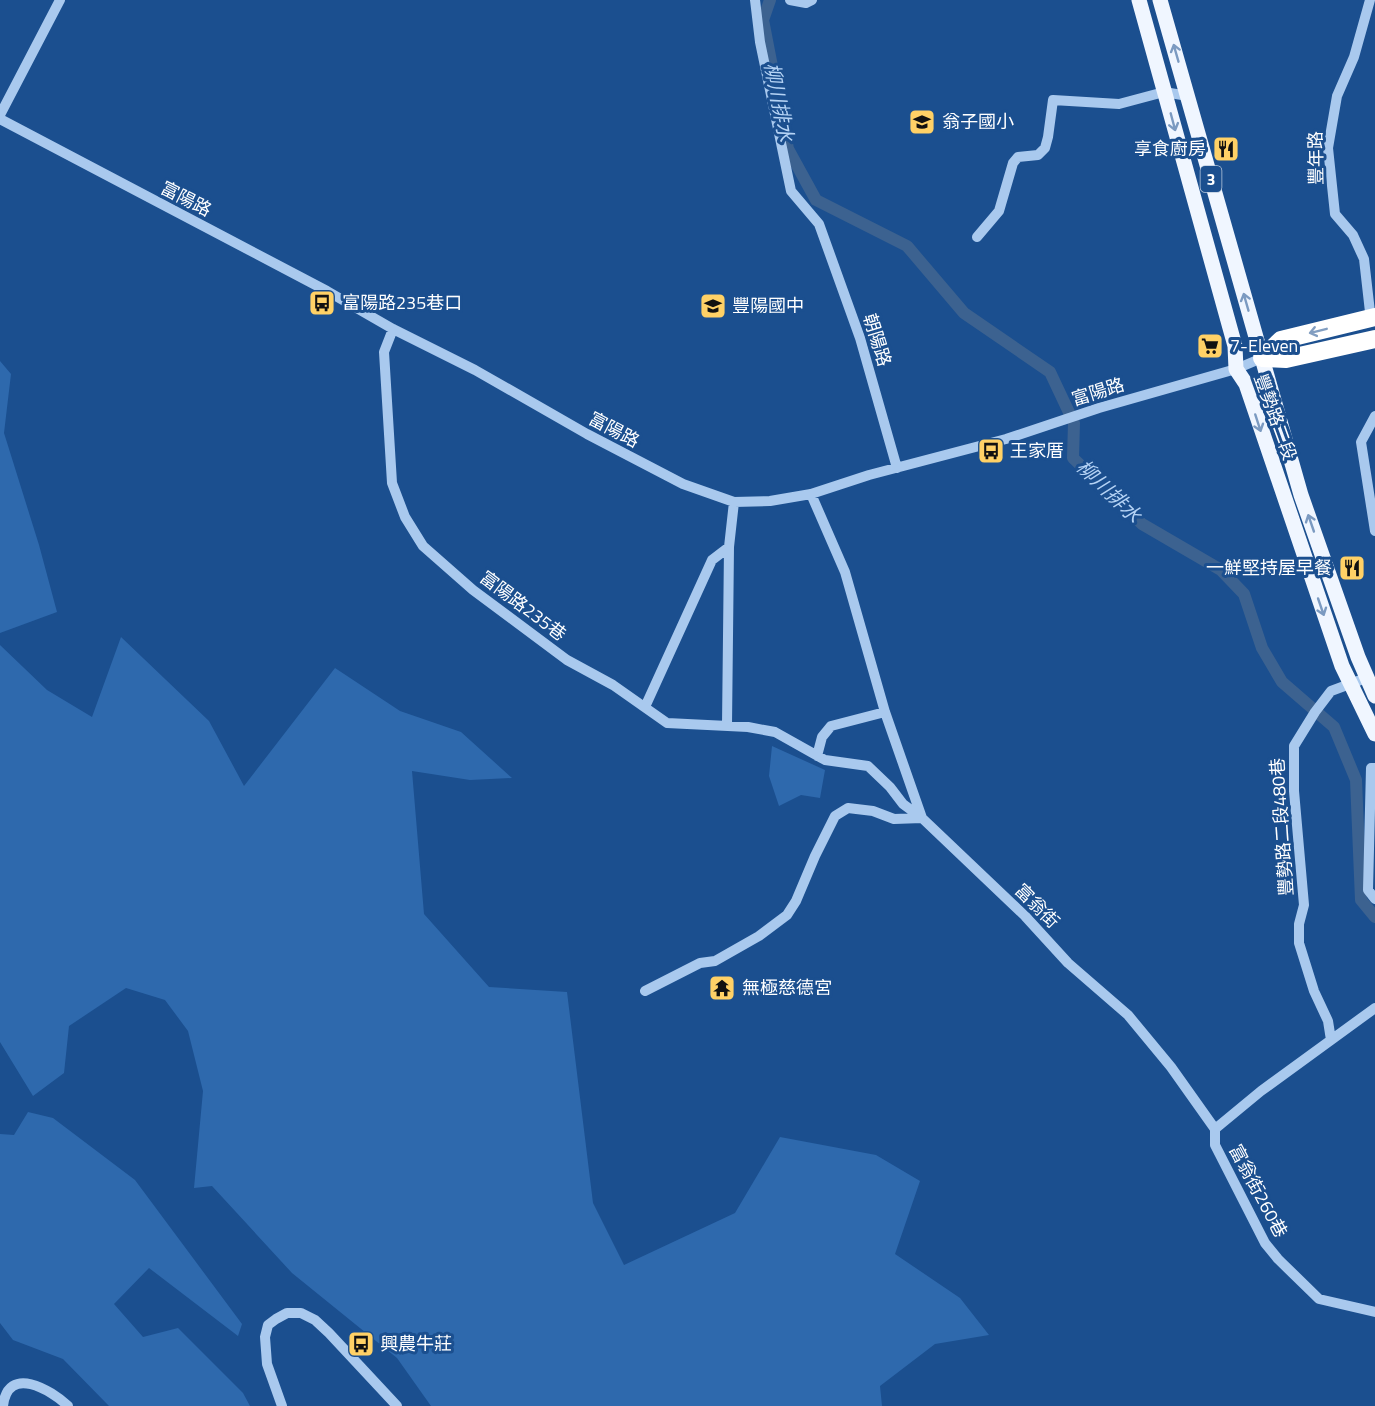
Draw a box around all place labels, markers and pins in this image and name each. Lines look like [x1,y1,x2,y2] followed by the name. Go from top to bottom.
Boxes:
[907,107,937,137] school or university icon: 翁子國小
[942,108,1014,135] place label: 翁子國小
[1211,134,1241,164] restaurant icon: 享食廚房
[1134,135,1206,162] place label: 享食廚房
[307,288,337,318] bus stop icon: 富陽路235巷口
[342,289,462,316] place label: 富陽路235巷口
[698,291,728,321] school or university icon: 豐陽國中
[732,292,804,319] place label: 豐陽國中
[1195,331,1225,361] supermarket icon: 7-Eleven
[1230,332,1298,359] place label: 7-Eleven
[976,436,1006,466] bus stop icon: 王家厝
[1010,437,1064,464] place label: 王家厝
[1337,553,1367,583] restaurant icon: 一鮮堅持屋早餐
[1206,554,1332,581] place label: 一鮮堅持屋早餐
[707,973,737,1003] temple icon: 無極慈德宮
[742,974,832,1001] place label: 無極慈德宮
[346,1329,376,1359] bus stop icon: 興農牛莊
[380,1330,452,1357] place label: 興農牛莊

